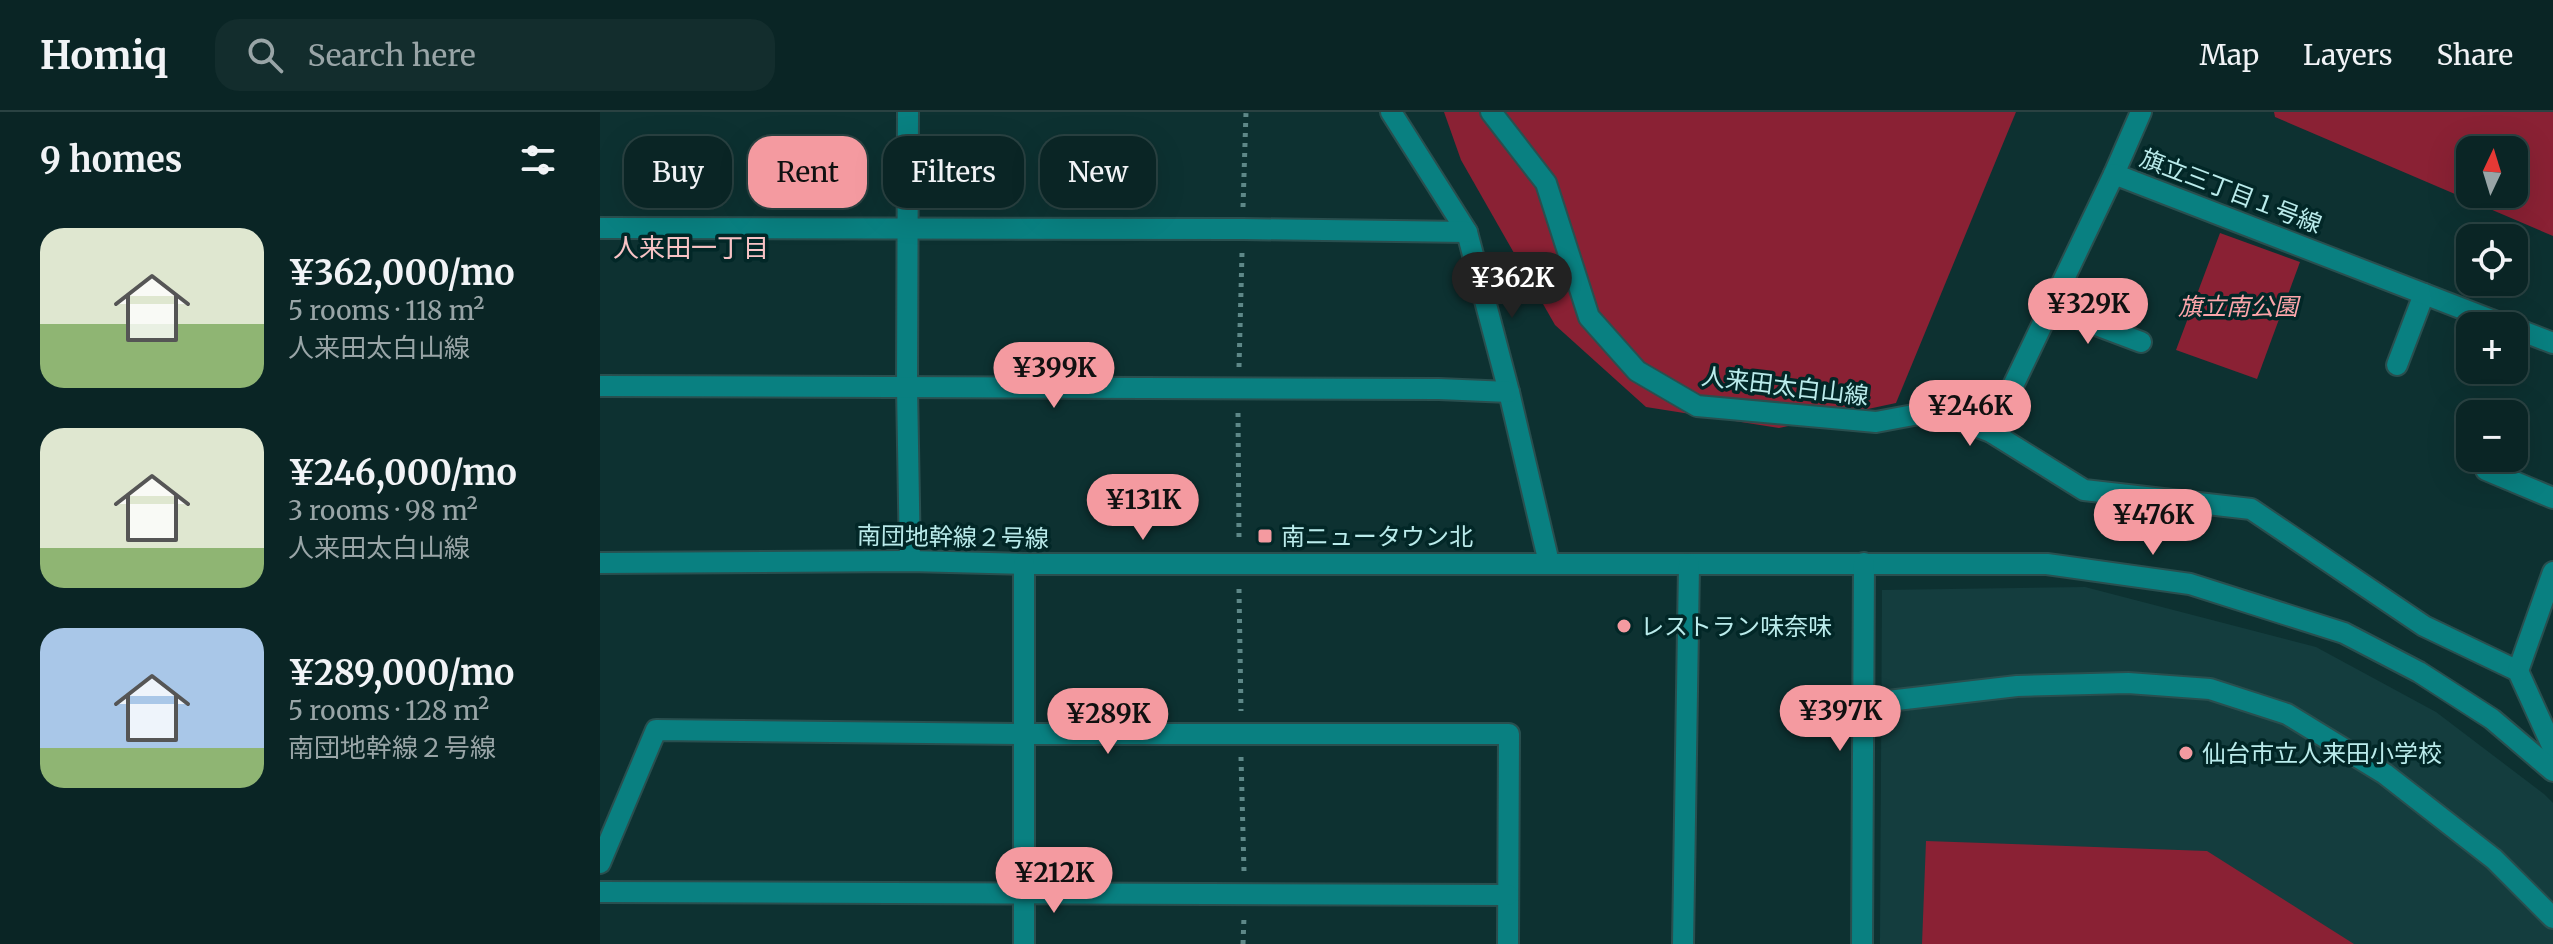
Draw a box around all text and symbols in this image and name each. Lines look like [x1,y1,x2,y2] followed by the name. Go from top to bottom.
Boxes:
[215,19,775,91] search box
[40,32,167,79] text: Homiq
[243,33,287,77] icon: search
[307,36,476,74] text: Search here
[2199,37,2259,73] text: Map
[2303,37,2392,73] text: Layers
[2436,37,2513,73] text: Share
[624,136,732,208] chip: Buy
[748,136,867,208] chip: Rent
[883,136,1024,208] chip: Filters
[1040,136,1156,208] chip: New
[2456,136,2528,208] north arrow
[2456,136,2528,472] map controls
[516,138,560,182] icon: filters
[40,139,182,181] text: 9 homes
[2136,142,2326,240] street label: 旗立三丁目１号線
[2456,224,2528,296] button: locate
[613,231,769,264] district label: 人来田一丁目
[288,252,515,294] text: ¥362,000/mo
[1456,252,1568,320] pin: ¥362K
[104,260,200,356] icon: home
[1470,261,1554,294] text: ¥362K
[2032,278,2144,346] pin: ¥329K
[2046,287,2130,320] text: ¥329K
[2178,291,2301,322] park label: 旗立南公園
[288,294,484,327] text: 5 rooms · 118 m²
[2456,312,2528,384] button: +
[288,331,470,364] text: 人来田太白山線
[998,342,1110,410] pin: ¥399K
[1011,351,1097,384] text: ¥399K
[1700,360,1870,412] street label: 人来田太白山線
[1914,380,2026,448] pin: ¥246K
[1927,389,2013,422] text: ¥246K
[2456,400,2528,472] button: −
[288,452,517,494] text: ¥246,000/mo
[104,460,200,556] icon: home
[1087,474,1199,542] pin: ¥131K
[1105,483,1181,516] text: ¥131K
[2097,489,2209,557] pin: ¥476K
[288,494,478,527] text: 3 rooms · 98 m²
[2112,498,2194,531] text: ¥476K
[857,520,1049,554] street label: 南団地幹線２号線
[1281,521,1473,552] place label: 南ニュータウン北
[1256,527,1274,545] marker: 南ニュータウン北
[288,531,470,564] text: 人来田太白山線
[1640,611,1832,642] place label: レストラン味奈味
[1615,617,1633,635] marker: レストラン味奈味
[288,652,514,694] text: ¥289,000/mo
[104,660,200,756] icon: home
[1784,685,1896,753] pin: ¥397K
[1052,688,1164,756] pin: ¥289K
[288,694,489,727] text: 5 rooms · 128 m²
[1798,694,1882,727] text: ¥397K
[1065,697,1151,730] text: ¥289K
[288,731,496,764] text: 南団地幹線２号線
[2202,738,2442,769] place label: 仙台市立人来田小学校
[2177,744,2195,762] marker: 仙台市立人来田小学校
[998,847,1110,915] pin: ¥212K
[1014,856,1094,889] text: ¥212K

